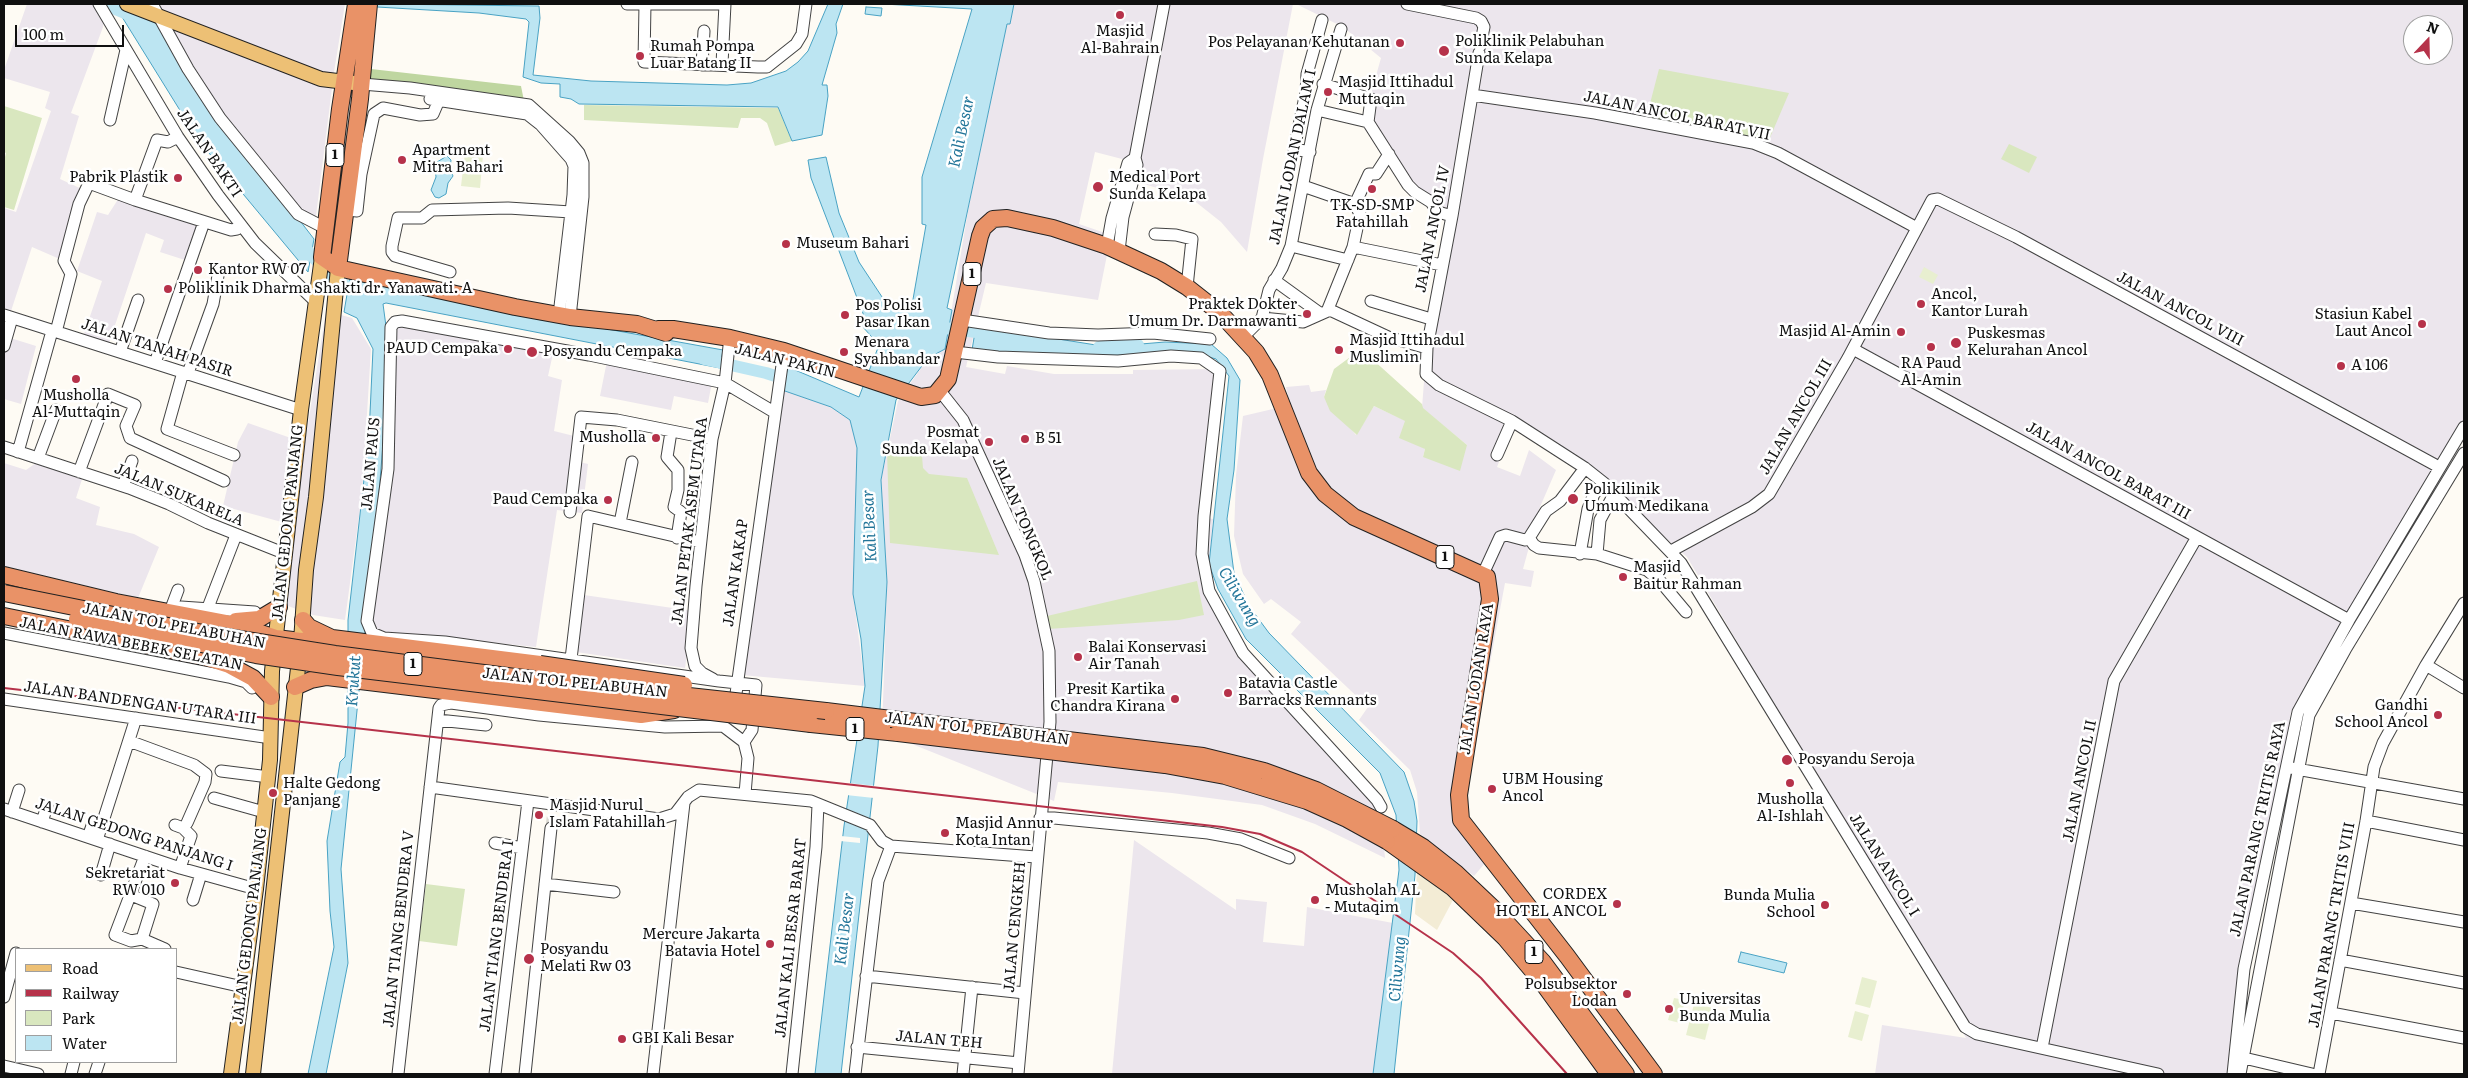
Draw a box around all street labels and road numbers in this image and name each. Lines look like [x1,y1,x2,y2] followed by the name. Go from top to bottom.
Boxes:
[1266,68,1320,246] street label: JALAN LODAN DALAM I
[1582,87,1772,145] street label: JALAN ANCOL BARAT VII
[173,105,245,201] street label: JALAN BAKTI
[326,144,344,166] road number: 1
[1412,164,1454,294] street label: JALAN ANCOL IV
[963,262,981,286] road number: 1
[2113,268,2247,350] street label: JALAN ANCOL VIII
[79,315,235,381] street label: JALAN TANAH PASIR
[733,340,837,382] street label: JALAN PAKIN
[1756,356,1836,478] street label: JALAN ANCOL III
[668,416,712,626] street label: JALAN PETAK ASEM UTARA
[358,417,384,511] street label: JALAN PAUS
[2022,418,2194,524] street label: JALAN ANCOL BARAT III
[269,424,307,622] street label: JALAN GEDONG PANJANG
[988,455,1056,583] street label: JALAN TONGKOL
[112,460,246,530] street label: JALAN SUKARELA
[720,518,752,628] street label: JALAN KAKAP
[1436,546,1454,568] road number: 1
[81,599,267,653] street label: JALAN TOL PELABUHAN
[1456,602,1498,756] street label: JALAN LODAN RAYA
[18,613,244,675] street label: JALAN RAWA BEBEK SELATAN
[404,652,422,676] road number: 1
[481,664,669,702] street label: JALAN TOL PELABUHAN
[22,678,258,728] street label: JALAN BANDENGAN UTARA III
[883,709,1071,749] street label: JALAN TOL PELABUHAN
[846,718,864,741] road number: 1
[2059,718,2101,844] street label: JALAN ANCOL II
[2226,720,2290,938] street label: JALAN PARANG TRITIS RAYA
[33,794,235,876] street label: JALAN GEDONG PANJANG I
[1845,810,1923,920] street label: JALAN ANCOL I
[2305,821,2359,1029] street label: JALAN PARANG TRITIS VIII
[229,827,271,1025] street label: JALAN GEDONG PANJANG
[380,829,418,1029] street label: JALAN TIANG BENDERA V
[772,837,810,1039] street label: JALAN KALI BESAR BARAT
[476,839,518,1033] street label: JALAN TIANG BENDERA I
[1000,861,1030,993] street label: JALAN CENGKEH
[1525,940,1543,964] road number: 1
[895,1027,983,1053] street label: JALAN TEH

